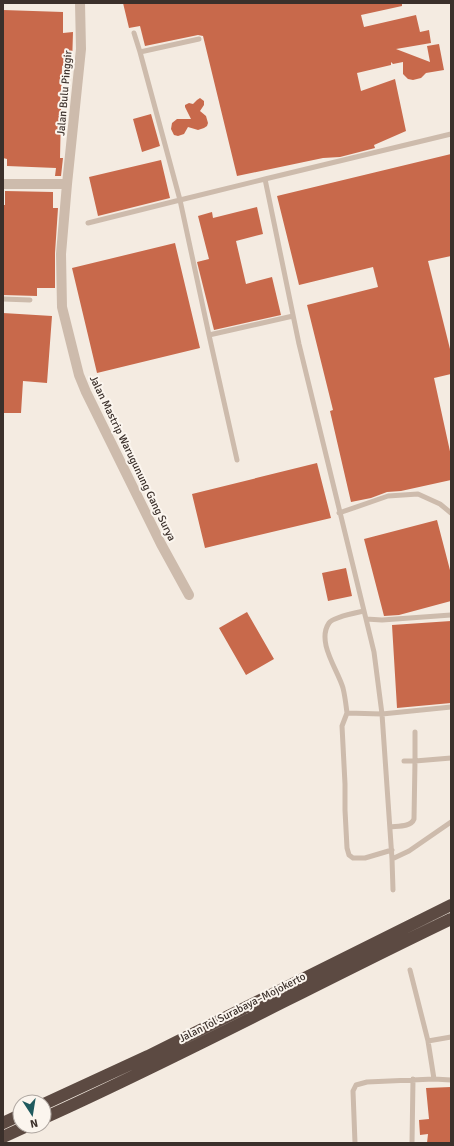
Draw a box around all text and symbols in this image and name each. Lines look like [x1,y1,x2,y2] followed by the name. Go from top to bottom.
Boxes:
[54,50,75,136] street label: Jalan Bulu Pinggir
[87,373,179,544] street label: Jalan Mastrip Warugunung Gang Surya
[177,970,308,1045] street label: Jalan Tol Surabaya–Mojokerto
[12,1094,52,1134] north arrow
[29,1116,39,1130] text: N

